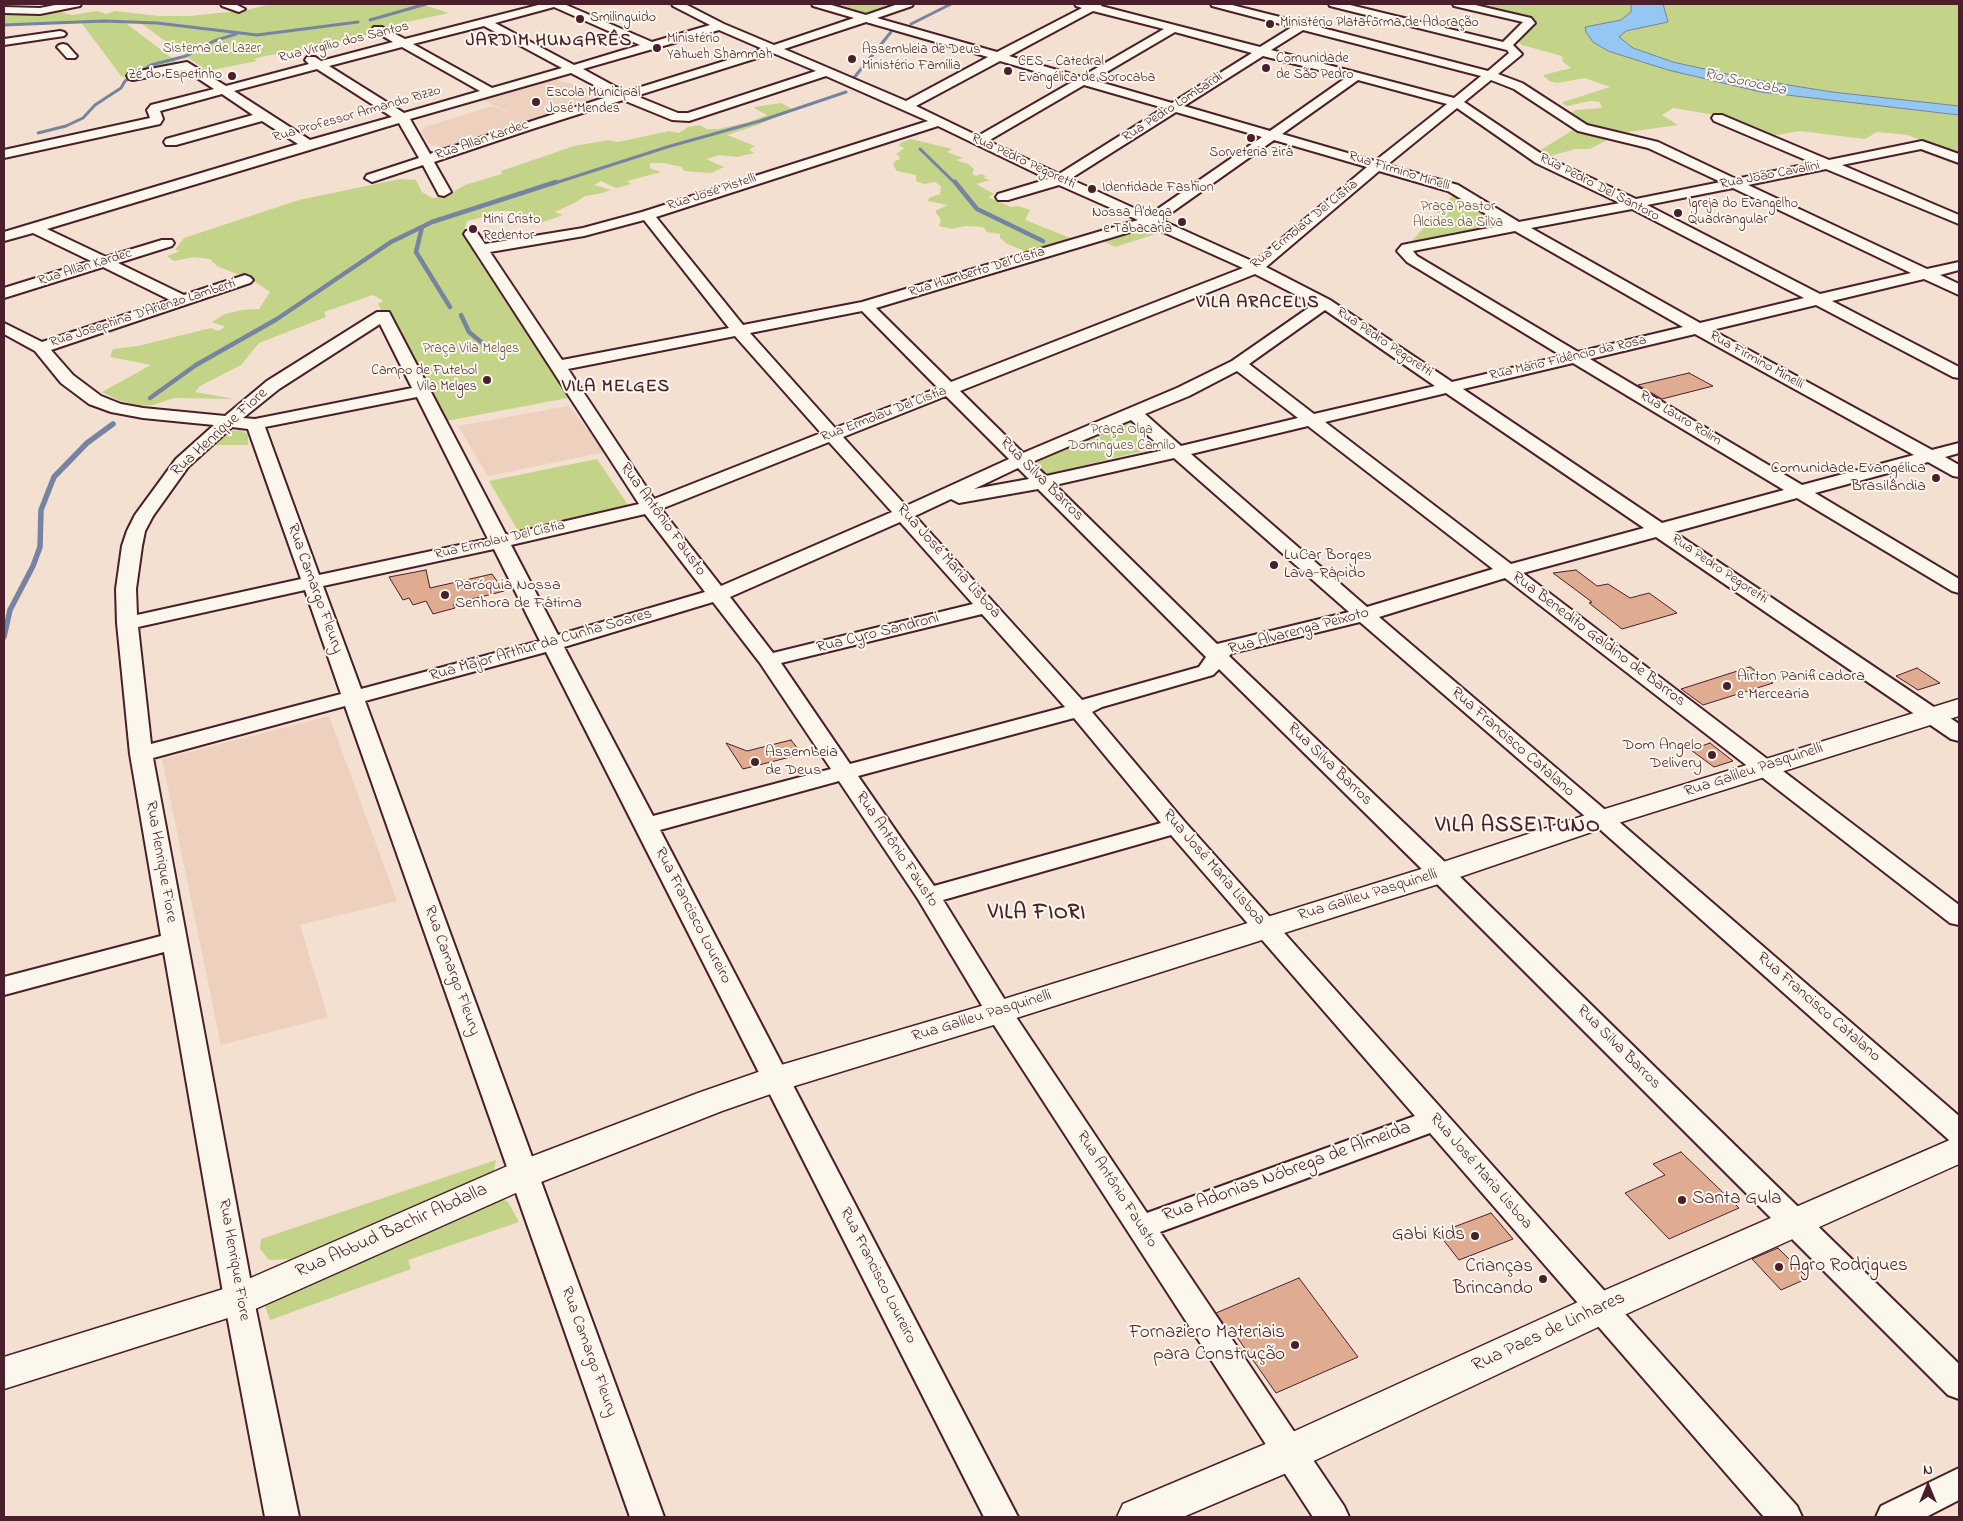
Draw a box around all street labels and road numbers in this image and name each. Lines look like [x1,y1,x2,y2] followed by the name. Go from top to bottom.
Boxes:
[277,19,411,67] street label: Rua Virgílio dos Santos
[1120,69,1226,147] street label: Rua Pedro Lombardi
[271,83,443,147] street label: Rua Professor Armando Rizzo
[433,117,531,165] street label: Rua Allan Kardec
[968,131,1078,193] street label: Rua Pedro Pegoretti
[1346,149,1452,195] street label: Rua Firmino Minelli
[1536,150,1662,226] street label: Rua Pedro Del Santoro
[1719,158,1821,194] street label: Rua João Cavalini
[665,171,759,215] street label: Rua José Pistelli
[1248,177,1362,273] street label: Rua Ermolau Del Cístia
[907,244,1047,302] street label: Rua Humberto Del Cístia
[36,246,134,290] street label: Rua Allan Kardec
[48,276,238,352] street label: Rua Josephina D'Arienzo Lamberti
[1332,304,1436,382] street label: Rua Pedro Pegoretti
[1706,328,1806,394] street label: Rua Firmino Minelli
[1488,333,1648,385] street label: Rua Mário Fidêncio da Rosa
[819,383,949,447] street label: Rua Ermolau Del Cístia
[168,385,272,481] street label: Rua Henrique Fiore
[1636,388,1724,450] street label: Rua Lauro Rolim
[995,434,1087,526] street label: Rua Silva Barros
[615,460,709,580] street label: Rua Antônio Fausto
[892,501,1004,623] street label: Rua José Maria Lisboa
[433,518,567,564] street label: Rua Ermolau Del Cístia
[282,521,346,657] street label: Rua Camargo Fleury
[1667,531,1771,609] street label: Rua Pedro Pegoretti
[1507,568,1689,712] street label: Rua Benedito Galdino de Barros
[1227,604,1371,660] street label: Rua Alvarenga Peixoto
[428,605,654,687] street label: Rua Major Arthur da Cunha Soares
[815,610,941,658] street label: Rua Cyro Sandroni
[1446,684,1578,802] street label: Rua Francisco Catalano
[1282,720,1376,810] street label: Rua Silva Barros
[1682,739,1826,803] street label: Rua Galileu Pasquinelli
[850,789,942,911] street label: Rua Antônio Fausto
[140,800,180,924] street label: Rua Henrique Fiore
[1157,806,1269,930] street label: Rua José Maria Lisboa
[649,845,735,987] street label: Rua Francisco Loureiro
[1296,866,1440,926] street label: Rua Galileu Pasquinelli
[419,903,483,1039] street label: Rua Camargo Fleury
[1752,949,1884,1067] street label: Rua Francisco Catalano
[910,987,1054,1047] street label: Rua Galileu Pasquinelli
[1572,1002,1664,1094] street label: Rua Silva Barros
[1424,1110,1536,1234] street label: Rua José Maria Lisboa
[1160,1117,1414,1229] street label: Rua Adonias Nóbrega de Almeida
[1071,1128,1161,1252] street label: Rua Antônio Fausto
[293,1179,491,1285] street label: Rua Abbud Bachir Abdalla
[213,1198,253,1322] street label: Rua Henrique Fiore
[834,1205,920,1347] street label: Rua Francisco Loureiro
[556,1284,620,1420] street label: Rua Camargo Fleury
[1469,1287,1629,1379] street label: Rua Paes de Linhares

